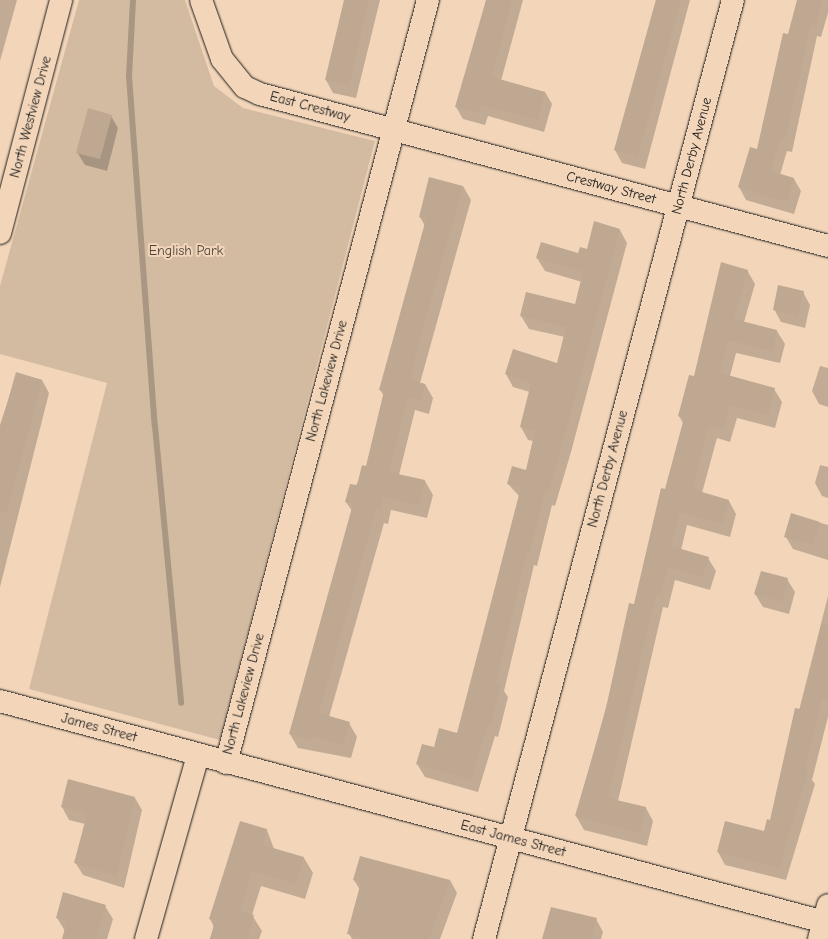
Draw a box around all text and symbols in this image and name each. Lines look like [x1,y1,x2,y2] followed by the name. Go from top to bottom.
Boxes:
[7,54,55,180] street label: North Westview Drive
[268,88,352,126] street label: East Crestway
[668,96,716,216] street label: North Derby Avenue
[564,168,658,208] street label: Crestway Street
[149,243,223,259] park label: English Park
[303,318,351,444] street label: North Lakeview Drive
[584,409,632,529] street label: North Derby Avenue
[220,631,268,757] street label: North Lakeview Drive
[59,710,139,746] street label: James Street
[459,817,567,861] street label: East James Street

